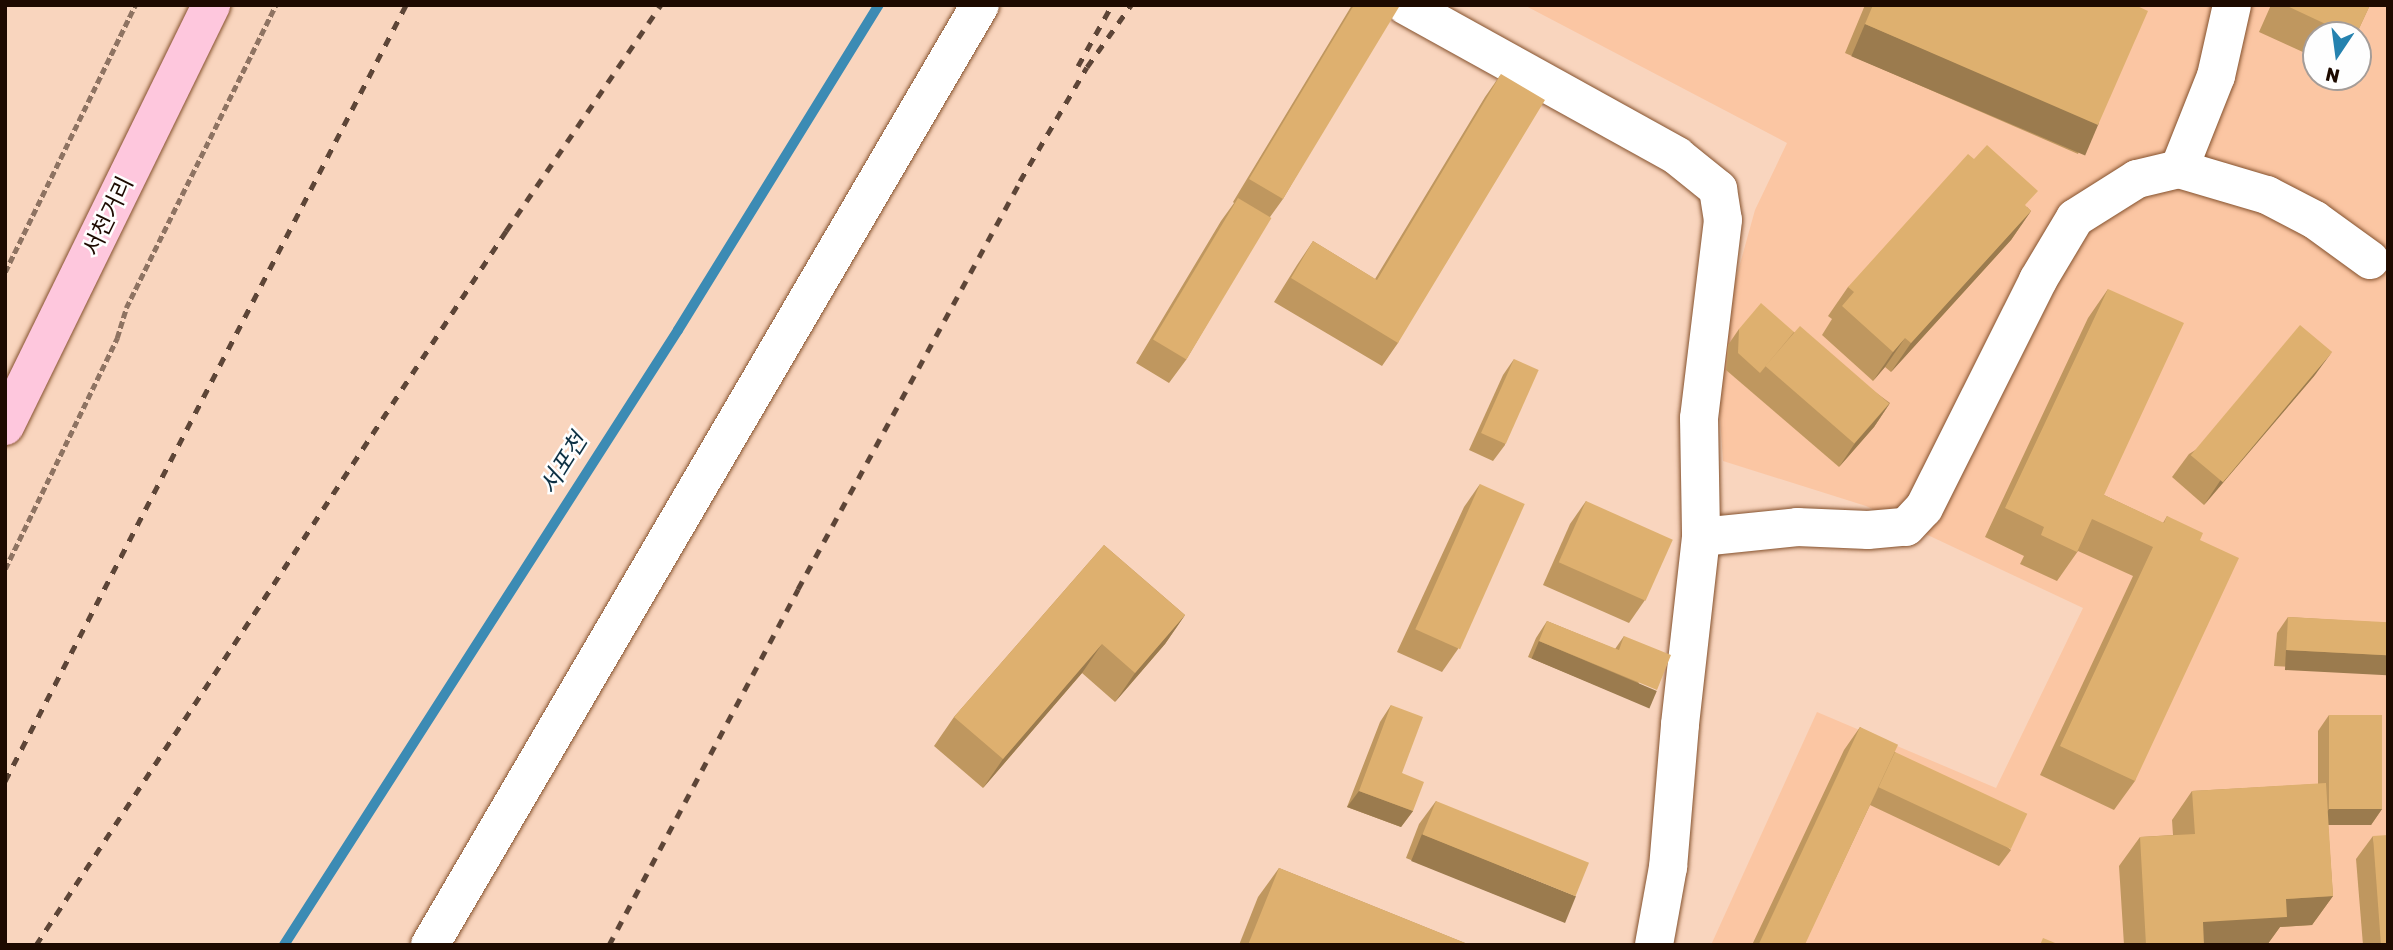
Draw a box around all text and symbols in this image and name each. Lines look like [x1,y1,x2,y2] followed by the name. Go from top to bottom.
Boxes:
[2302,21,2372,91] north arrow
[2323,62,2342,88] text: N
[77,172,139,260] street label: 서천거리
[534,428,594,500] water label: 서포천

